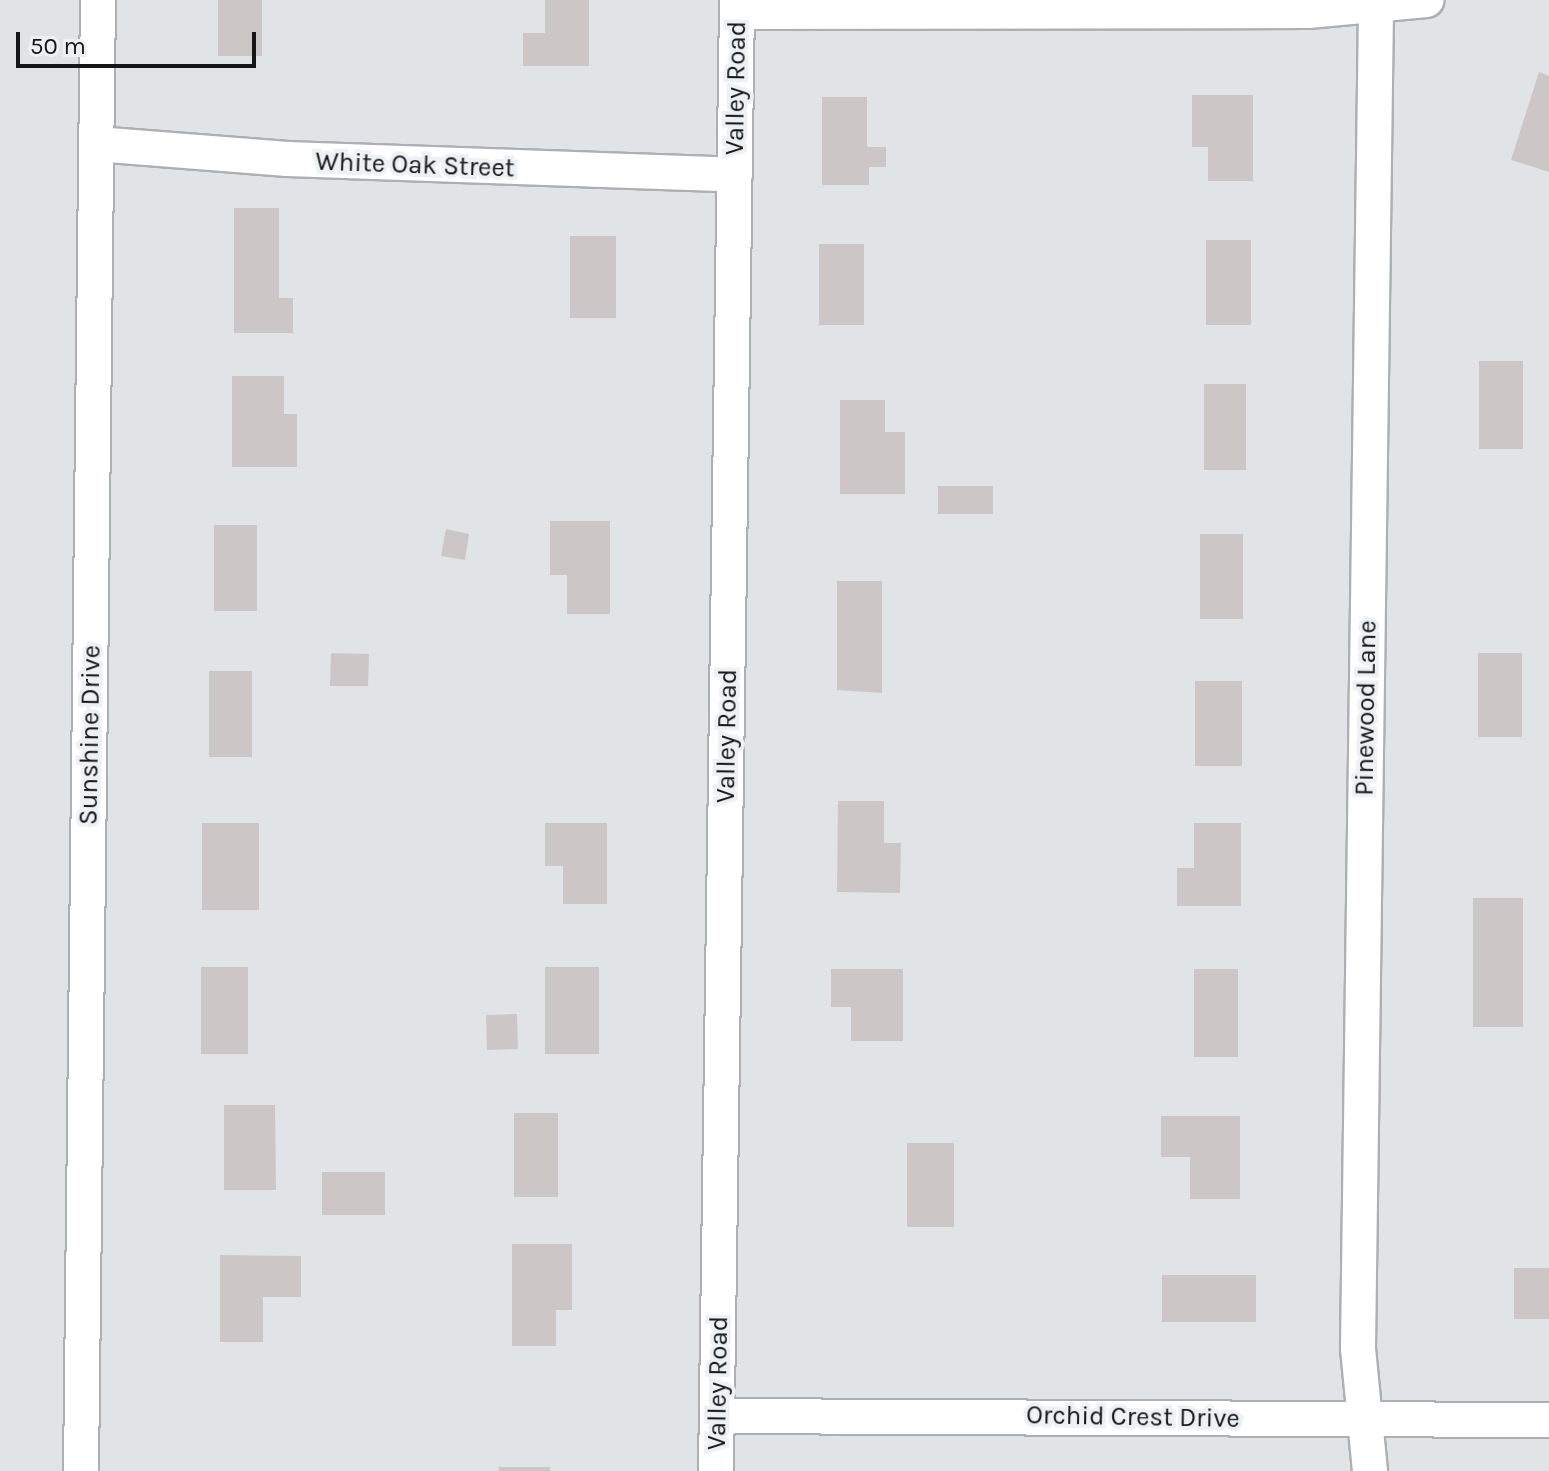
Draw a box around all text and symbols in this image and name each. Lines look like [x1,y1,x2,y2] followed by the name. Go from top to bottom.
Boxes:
[20,16,260,66] scale bar
[719,21,753,155] street label: Valley Road
[30,32,86,60] text: 50 m
[315,146,515,184] street label: White Oak Street
[1349,620,1383,796] street label: Pinewood Lane
[73,645,107,825] street label: Sunshine Drive
[710,669,744,803] street label: Valley Road
[701,1316,735,1450] street label: Valley Road
[1026,1400,1240,1434] street label: Orchid Crest Drive

